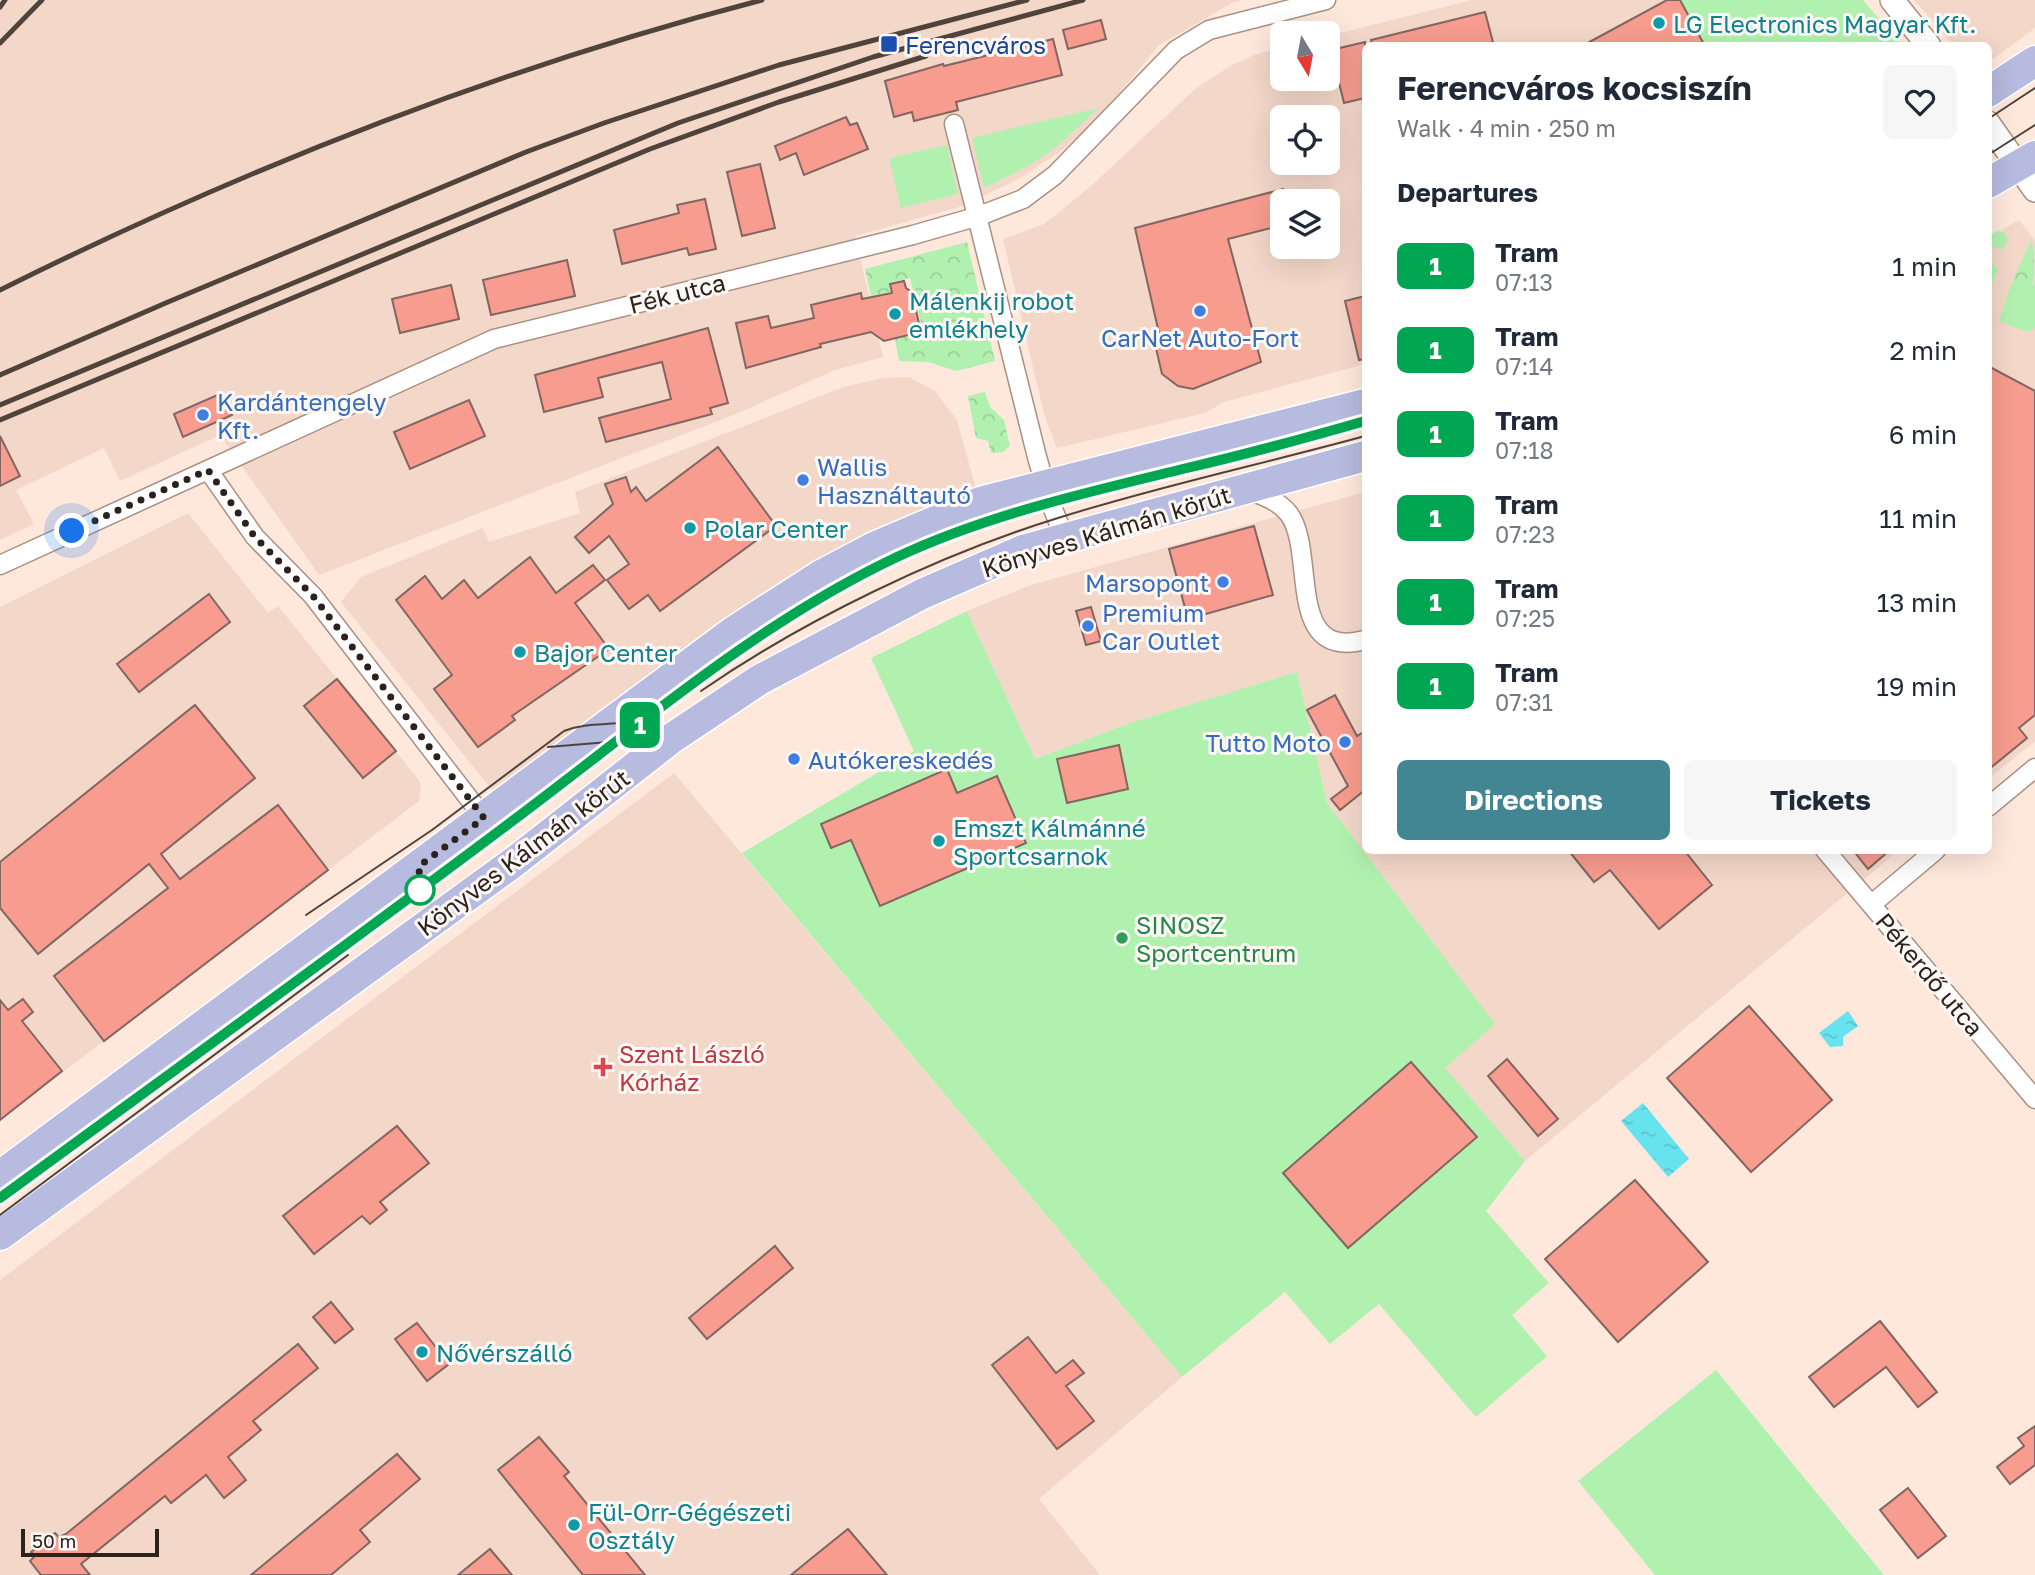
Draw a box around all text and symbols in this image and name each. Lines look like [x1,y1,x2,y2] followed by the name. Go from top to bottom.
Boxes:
[1673,9,1977,38] place label: LG Electronics Magyar Kft.
[1651,15,1667,31] marker: LG Electronics Magyar Kft.
[1270,21,1340,91] north arrow
[1270,21,1340,259] map controls
[905,30,1046,59] place label: Ferencváros
[879,34,899,54] marker: Ferencváros
[1883,65,1957,139] button: heart
[1397,68,1752,107] text: Ferencváros kocsiszín
[1270,105,1340,175] button: locate
[1397,114,1616,142] text: Walk · 4 min · 250 m
[1397,177,1538,208] text: Departures
[1270,189,1340,259] button: layers
[1495,237,1558,268] text: Tram
[1429,251,1442,280] text: 1
[1892,251,1957,282] text: 1 min
[626,267,728,319] street label: Fék utca
[1495,268,1553,296] text: 07:13
[909,286,1074,343] place label: Málenkij robot emlékhely
[1192,303,1208,319] marker: CarNet Auto-Fort
[887,306,903,322] marker: Málenkij robot emlékhely
[1495,321,1558,352] text: Tram
[1101,323,1299,352] place label: CarNet Auto-Fort
[1429,335,1442,364] text: 1
[1889,335,1957,366] text: 2 min
[1495,352,1554,380] text: 07:14
[217,387,386,444] place label: Kardántengely Kft.
[1495,405,1558,436] text: Tram
[195,407,211,423] marker: Kardántengely Kft.
[1429,419,1442,448] text: 1
[1889,419,1957,450] text: 6 min
[1495,436,1554,464] text: 07:18
[817,452,971,509] place label: Wallis Használtautó
[795,472,811,488] marker: Wallis Használtautó
[978,479,1234,583] street label: Könyves Kálmán körút
[1495,489,1558,520] text: Tram
[1429,503,1442,532] text: 1
[1879,503,1957,534] text: 11 min
[54,513,89,548] your location
[704,514,848,543] place label: Polar Center
[682,520,698,536] marker: Polar Center
[1495,520,1555,548] text: 07:23
[1085,568,1209,597] place label: Marsopont
[1495,573,1558,604] text: Tram
[1215,574,1231,590] marker: Marsopont
[1429,587,1442,616] text: 1
[1877,587,1957,618] text: 13 min
[1102,598,1220,655] place label: Premium Car Outlet
[1495,604,1555,632] text: 07:25
[1080,618,1096,634] marker: Premium Car Outlet
[534,638,677,667] place label: Bajor Center
[512,644,528,660] marker: Bajor Center
[1495,657,1558,688] text: Tram
[1429,671,1442,700] text: 1
[1876,671,1957,702] text: 19 min
[1495,688,1553,716] text: 07:31
[617,702,663,748] line badge: 1
[634,710,646,739] text: 1
[1205,728,1331,757] place label: Tutto Moto
[1337,734,1353,750] marker: Tutto Moto
[808,745,993,774] place label: Autókereskedés
[786,751,802,767] marker: Autókereskedés
[1397,760,1670,840] button: Directions
[1684,760,1957,840] button: Tickets
[411,763,635,941] street label: Könyves Kálmán körút
[953,813,1146,870] place label: Emszt Kálmánné Sportcsarnok
[931,833,947,849] marker: Emszt Kálmánné Sportcsarnok
[405,875,435,905] unlabelled marker
[1870,907,1990,1041] street label: Pékerdő utca
[1136,910,1296,967] place label: SINOSZ Sportcentrum
[1114,930,1130,946] marker: SINOSZ Sportcentrum
[619,1039,765,1096] place label: Szent László Kórház
[593,1057,613,1077] marker: Szent László Kórház
[436,1338,572,1367] place label: Nővérszálló
[414,1344,430,1360] marker: Nővérszálló
[588,1497,791,1554] place label: Fül-Orr-Gégészeti Osztály
[566,1517,582,1533] marker: Fül-Orr-Gégészeti Osztály
[21,1526,159,1558] scale bar
[32,1529,76,1552] text: 50 m

